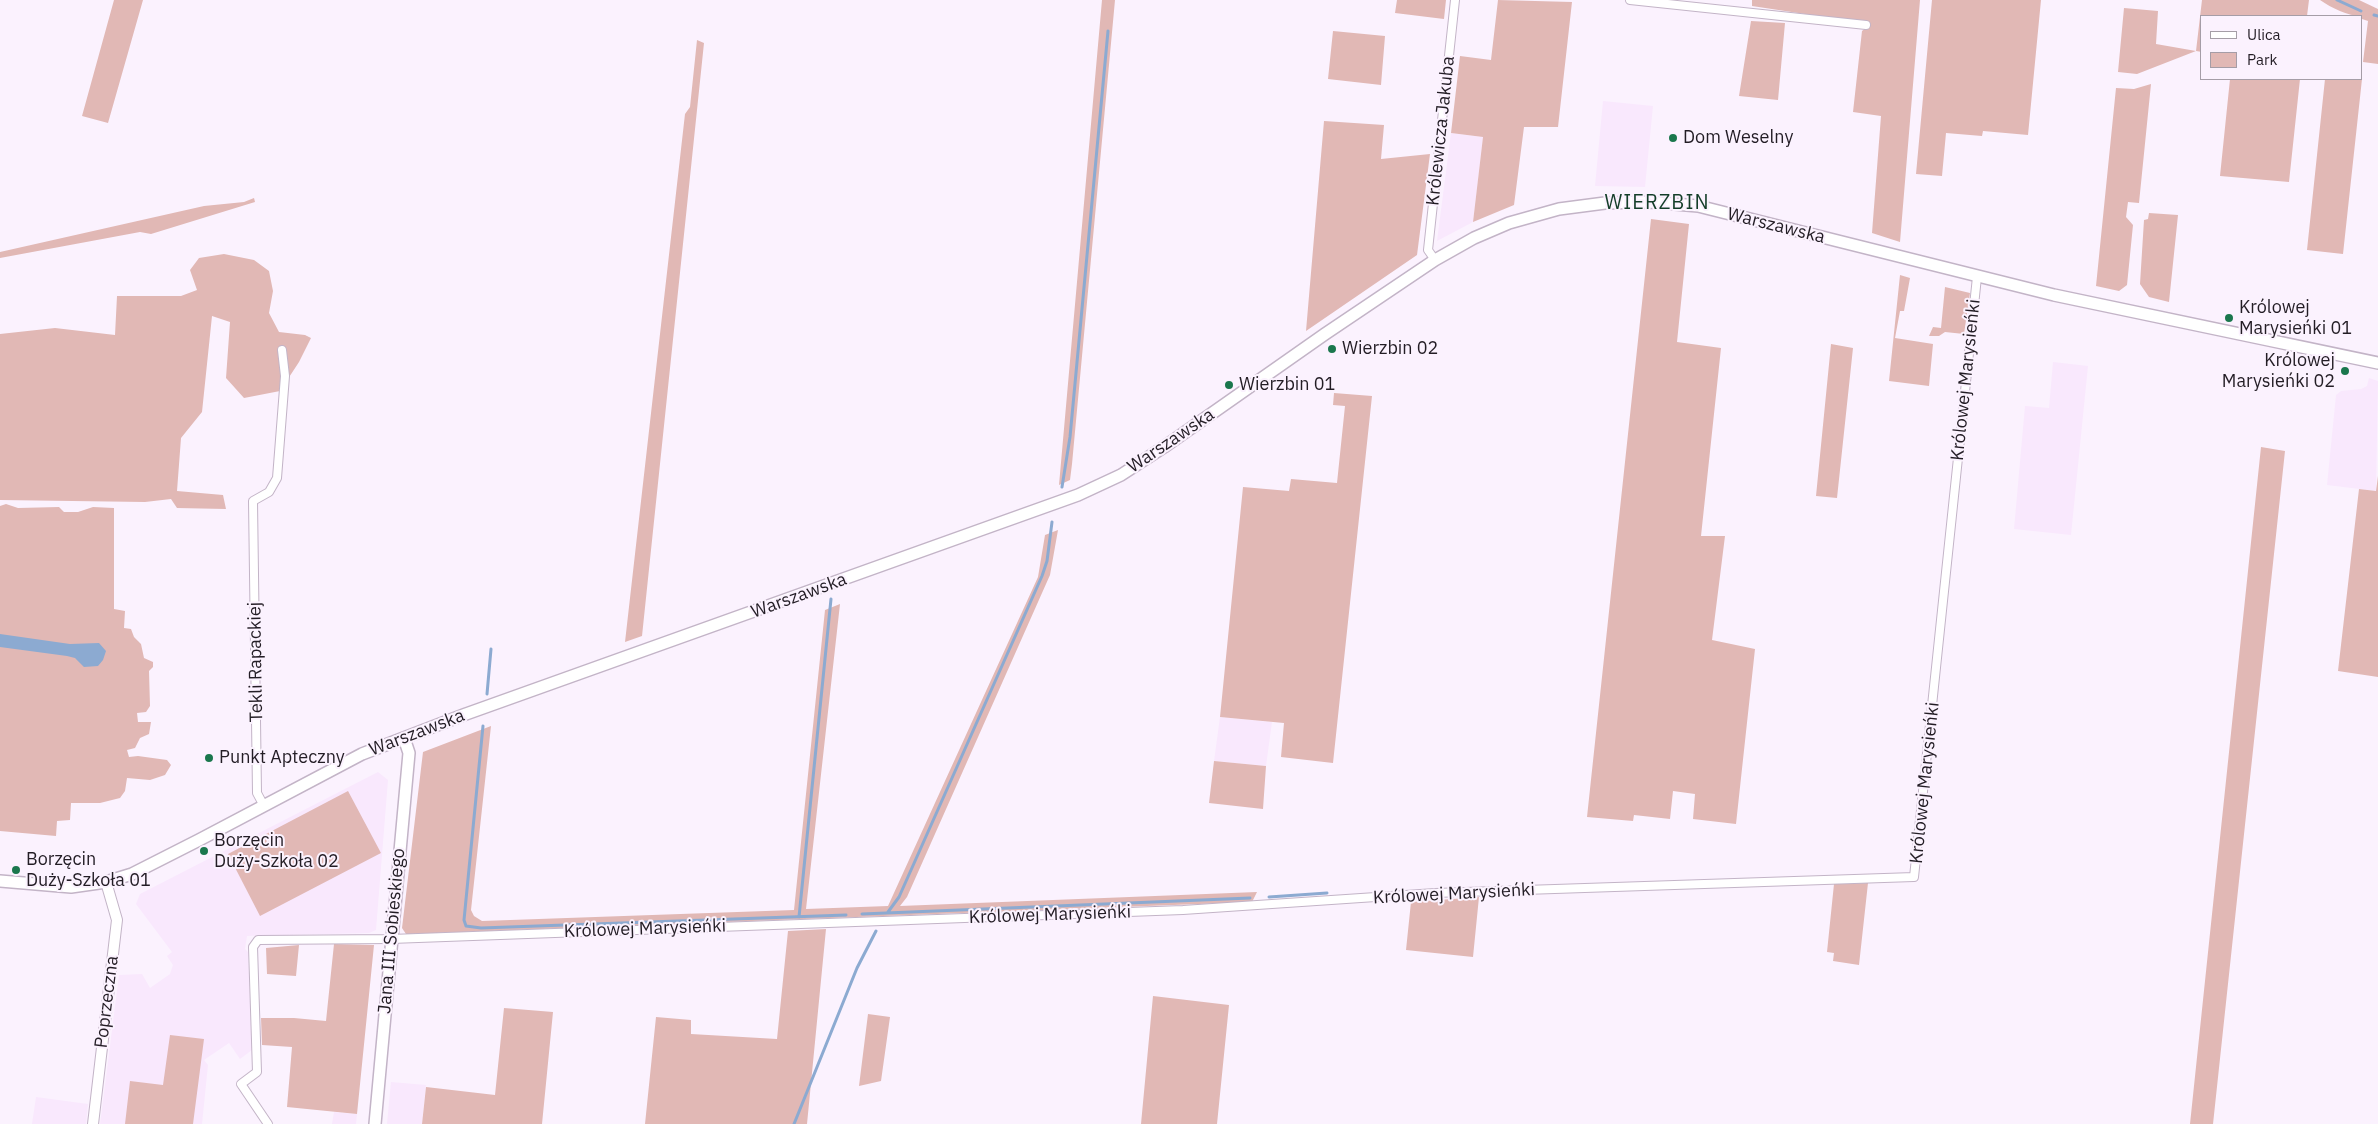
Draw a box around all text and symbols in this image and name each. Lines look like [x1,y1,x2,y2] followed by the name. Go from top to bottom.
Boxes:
[2200,15,2363,80] legend
[2247,25,2281,44] text: Ulica
[2247,50,2277,69] text: Park
[1422,55,1460,207] street label: Królewicza Jakuba
[1683,127,1793,149] place label: Dom Weselny
[1667,132,1679,144] marker: Dom Weselny
[1603,191,1711,215] district label: WIERZBIN
[1725,203,1827,249] street label: Warszawska
[2239,297,2352,340] place label: Królowej Marysieńki 01
[1947,298,1985,462] street label: Królowej Marysieńki
[2223,312,2235,324] marker: Królowej Marysieńki 01
[1342,338,1438,360] place label: Wierzbin 02
[1326,343,1338,355] marker: Wierzbin 02
[2222,350,2335,392] place label: Królowej Marysieńki 02
[2339,365,2351,377] marker: Królowej Marysieńki 02
[1239,374,1335,396] place label: Wierzbin 01
[1223,379,1235,391] marker: Wierzbin 01
[1123,404,1219,478] street label: Warszawska
[748,569,850,623] street label: Warszawska
[244,602,268,722] street label: Tekli Rapackiej
[1906,701,1944,865] street label: Królowej Marysieńki
[366,705,468,761] street label: Warszawska
[219,747,345,769] place label: Punkt Apteczny
[203,752,215,764] marker: Punkt Apteczny
[214,830,339,872] place label: Borzęcin Duży-Szkoła 02
[198,845,210,857] marker: Borzęcin Duży-Szkoła 02
[374,847,410,1015] street label: Jana III Sobieskiego
[26,849,151,892] place label: Borzęcin Duży-Szkoła 01
[10,864,22,876] marker: Borzęcin Duży-Szkoła 01
[1372,879,1536,909] street label: Królowej Marysieńki
[968,901,1132,929] street label: Królowej Marysieńki
[563,915,727,943] street label: Królowej Marysieńki
[91,955,123,1049] street label: Poprzeczna

